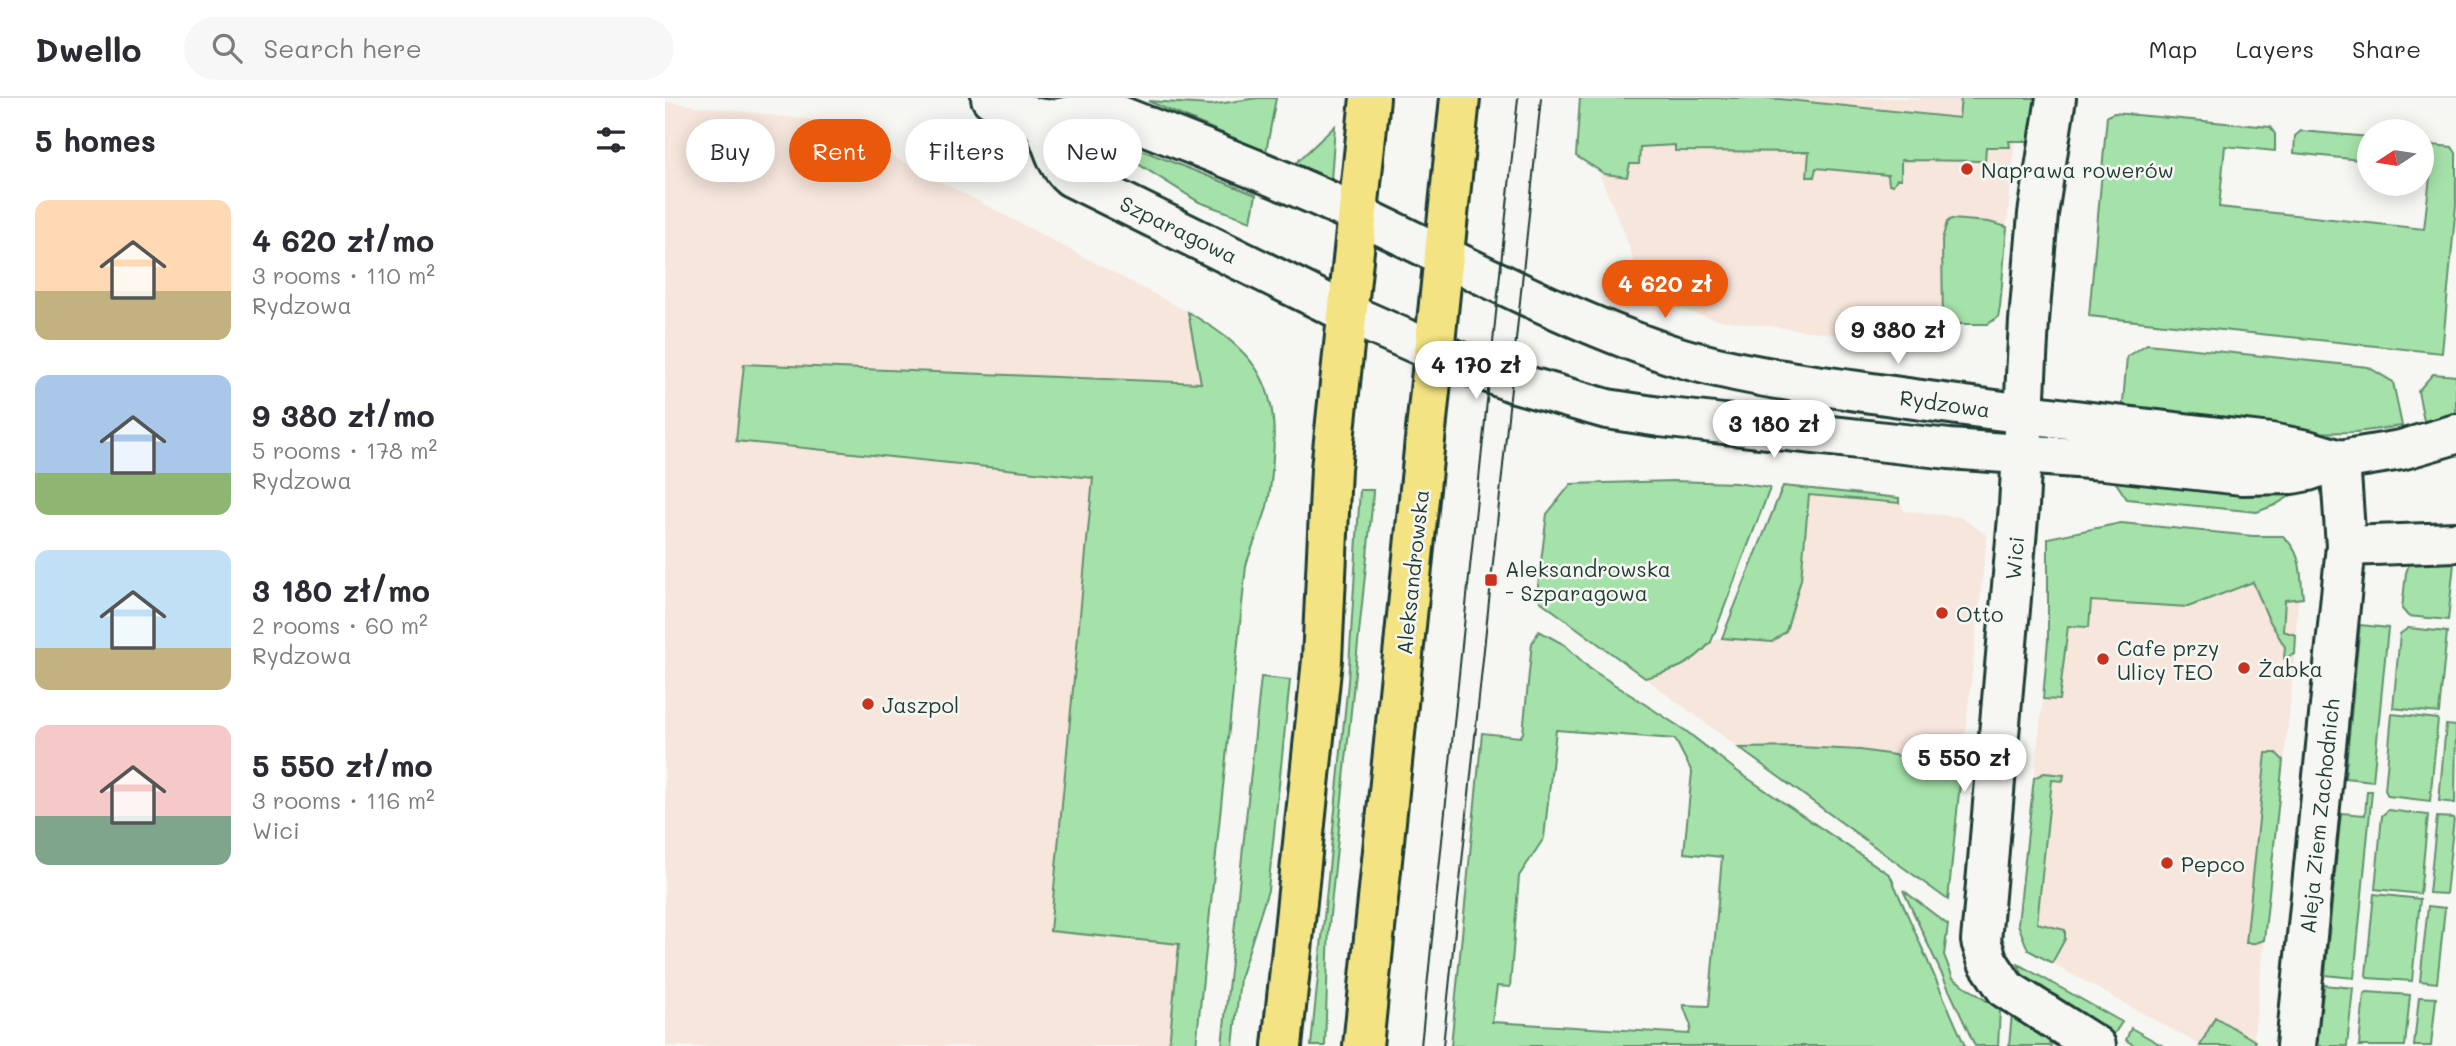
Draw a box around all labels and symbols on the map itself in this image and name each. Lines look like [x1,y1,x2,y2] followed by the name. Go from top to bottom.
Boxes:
[2357,119,2434,196] north arrow
[1981,156,2174,183] place label: Naprawa rowerów
[1959,161,1975,177] marker: Naprawa rowerów
[1116,189,1242,269] street label: Szparagowa
[1593,260,1737,320] pin: 4 620 zł
[1826,306,1970,366] pin: 9 380 zł
[1404,342,1548,401] pin: 4 170 zł
[1898,383,1992,423] street label: Rydzowa
[1702,400,1846,460] pin: 3 180 zł
[1390,488,1434,656] street label: Aleksandrowska
[1999,535,2029,581] street label: Wici
[1505,555,1671,606] place label: Aleksandrowska - Szparagowa
[1483,572,1499,588] marker: Aleksandrowska - Szparagowa
[1956,600,2004,627] place label: Otto
[1934,605,1950,621] marker: Otto
[2117,634,2219,685] place label: Cafe przy Ulicy TEO
[2095,651,2111,667] marker: Cafe przy Ulicy TEO
[2258,655,2323,682] place label: Żabka
[2236,660,2252,676] marker: Żabka
[882,691,959,718] place label: Jaszpol
[860,696,876,712] marker: Jaszpol
[2293,697,2345,935] street label: Aleja Ziem Zachodnich
[1892,734,2036,794] pin: 5 550 zł
[2181,850,2245,877] place label: Pepco
[2159,855,2175,871] marker: Pepco

